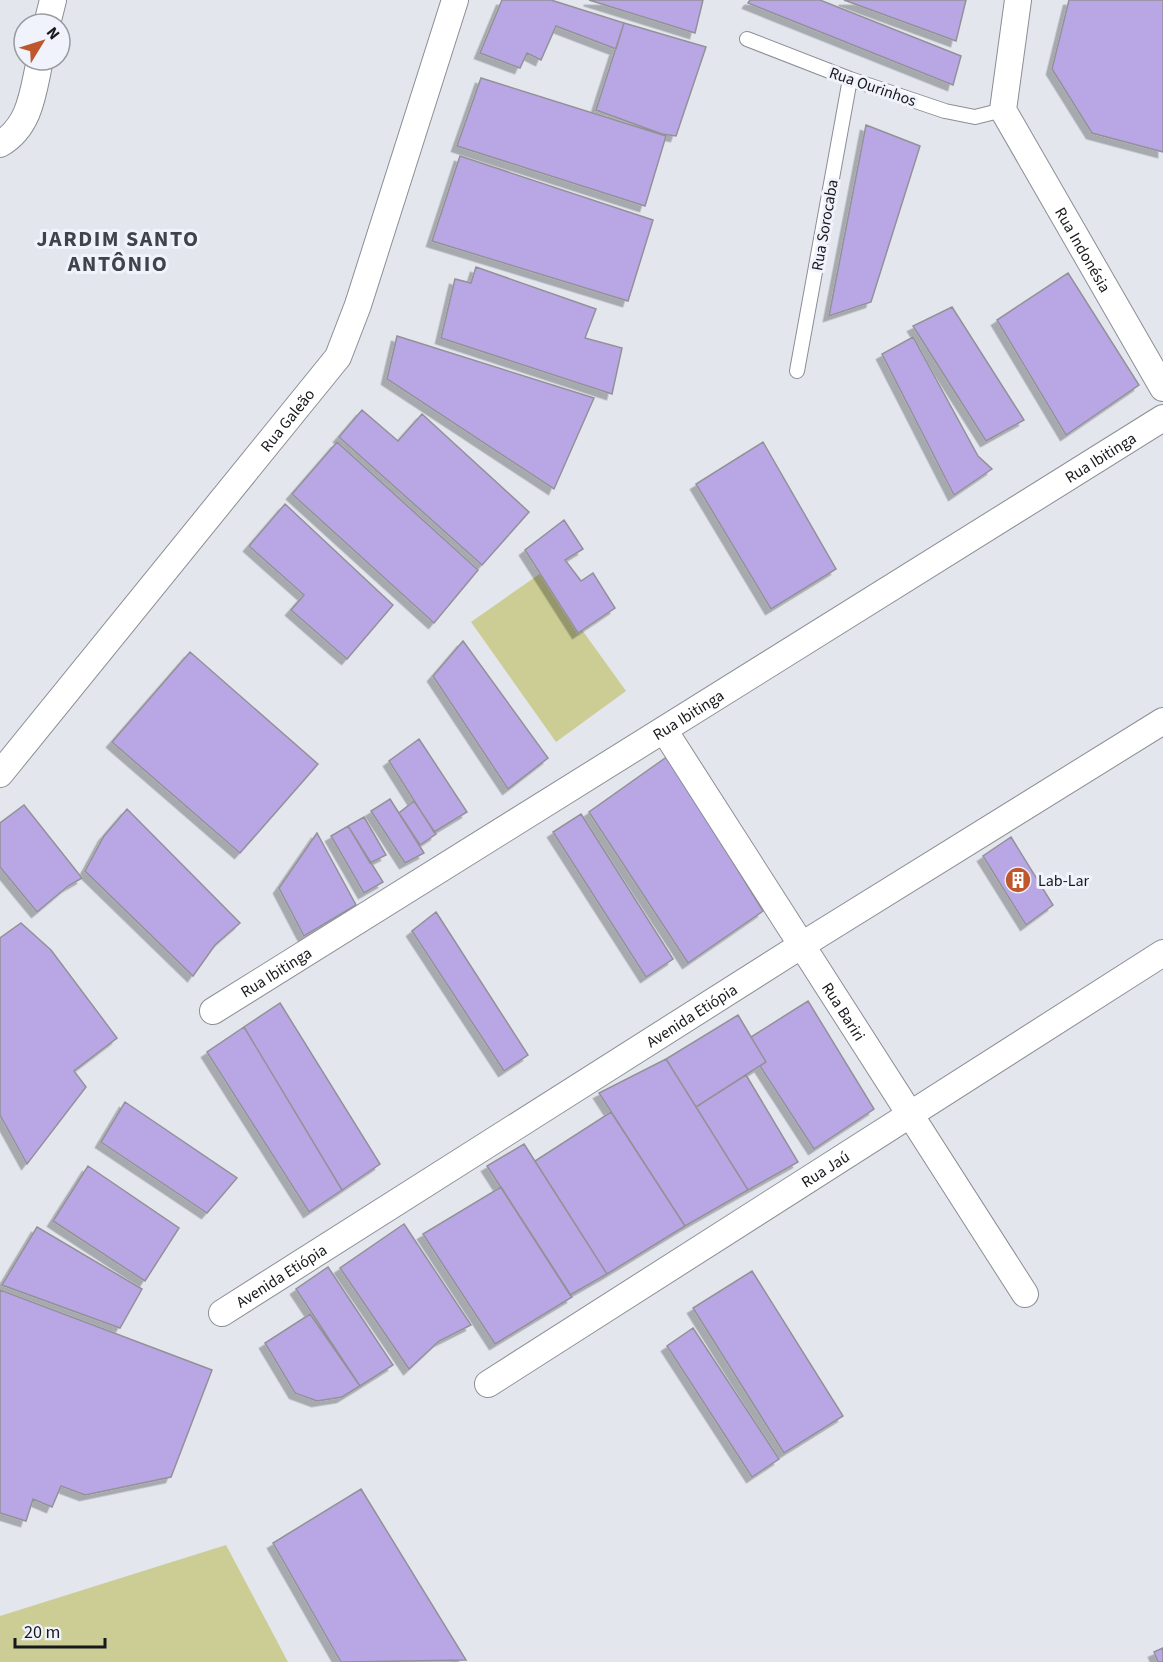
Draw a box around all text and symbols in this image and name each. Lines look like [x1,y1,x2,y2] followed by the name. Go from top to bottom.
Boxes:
[12,12,72,72] north arrow
[41,22,65,44] text: N
[826,62,919,112] street label: Rua Ourinhos
[806,178,844,273] street label: Rua Sorocaba
[1049,203,1116,297] street label: Rua Indonésia
[36,223,200,280] district label: JARDIM SANTO ANTÔNIO
[256,384,320,457] street label: Rua Galeão
[1061,427,1141,489] street label: Rua Ibitinga
[649,685,728,746] street label: Rua Ibitinga
[1003,865,1033,895] building icon: Lab-Lar
[1038,870,1090,892] place label: Lab-Lar
[236,942,316,1003] street label: Rua Ibitinga
[816,978,870,1045] street label: Rua Bariri
[642,979,742,1053] street label: Avenida Etiópia
[797,1146,854,1193] street label: Rua Jaú
[232,1239,331,1313] street label: Avenida Etiópia
[15,1611,105,1649] scale bar
[24,1620,60,1645] text: 20 m

